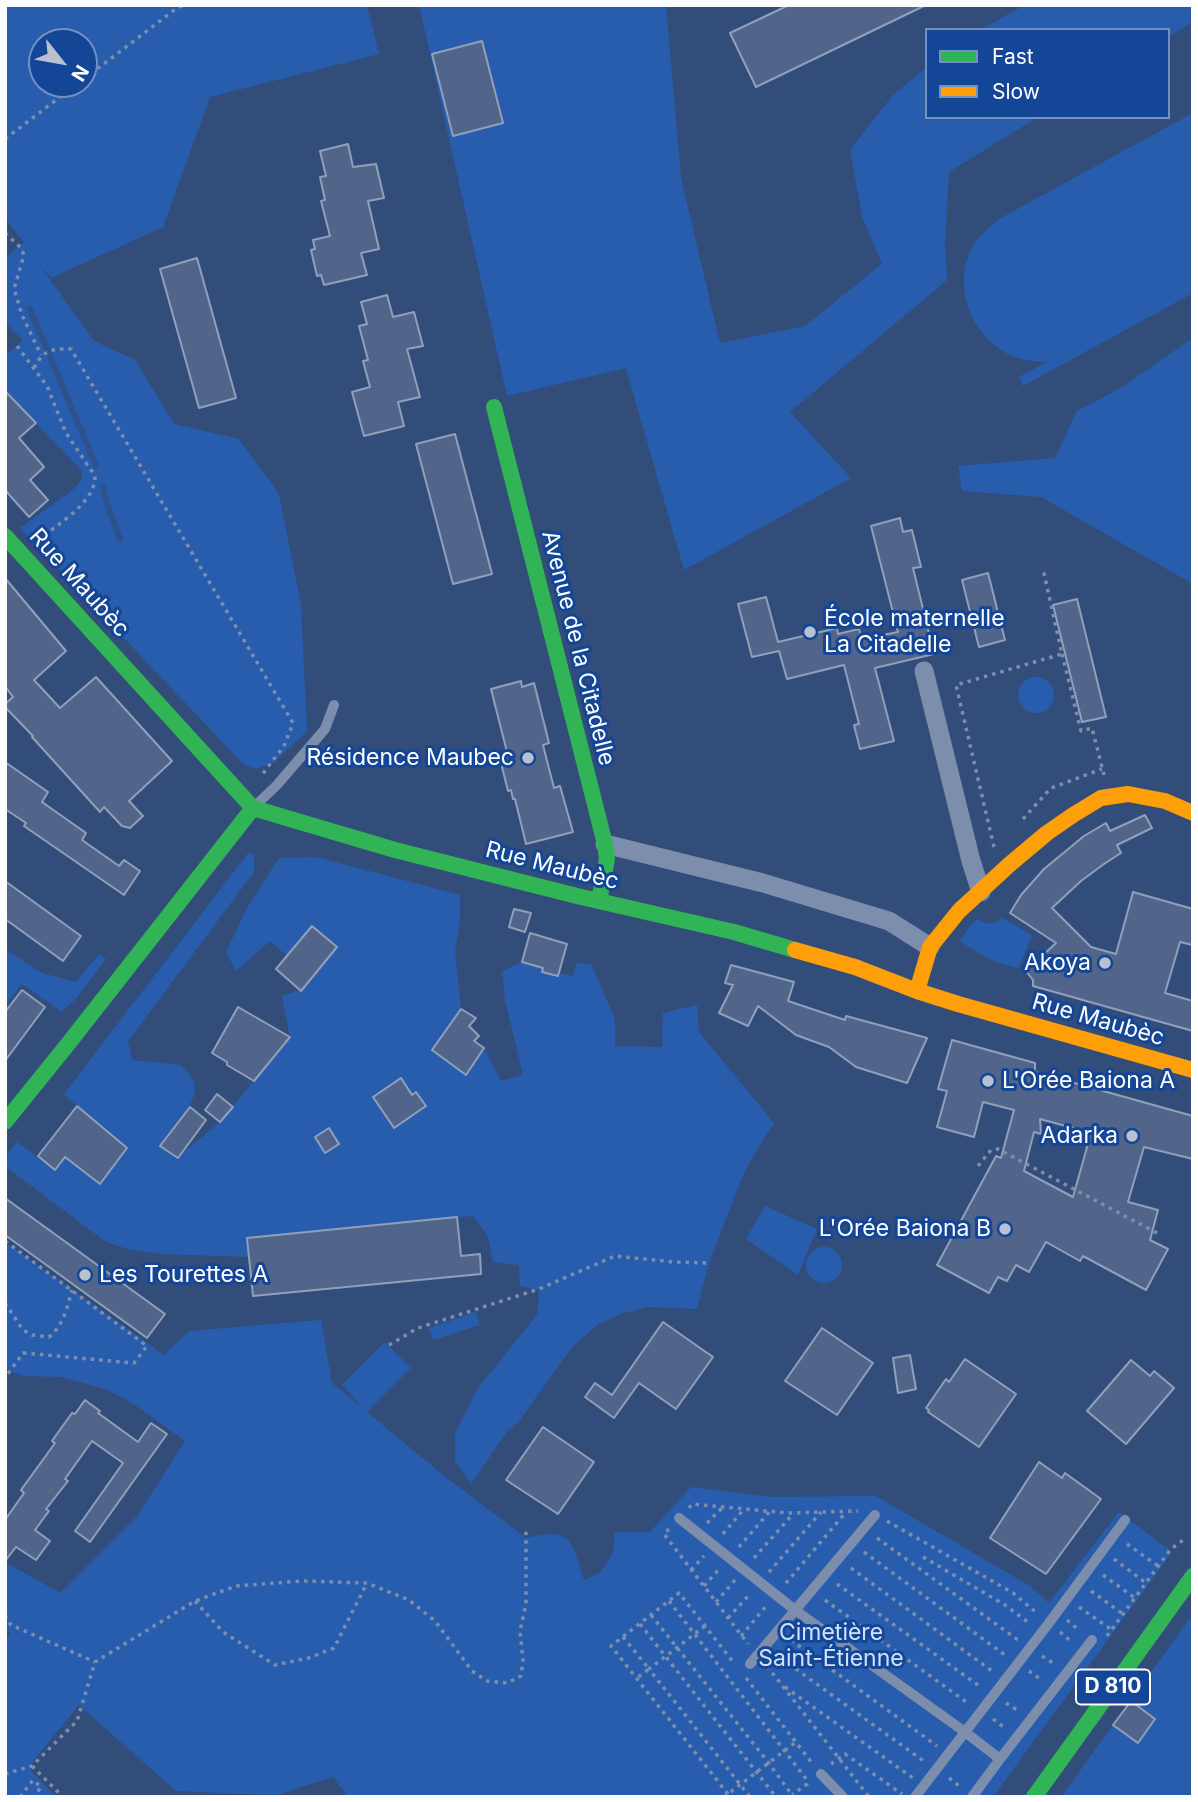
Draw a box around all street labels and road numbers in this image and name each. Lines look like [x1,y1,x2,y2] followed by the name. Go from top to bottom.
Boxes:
[23,523,135,643] street label: Rue Maubèc
[535,528,621,768] street label: Avenue de la Citadelle
[483,836,621,896] street label: Rue Maubèc
[1029,988,1167,1052] street label: Rue Maubèc
[1076,1670,1150,1704] road number: D 810

